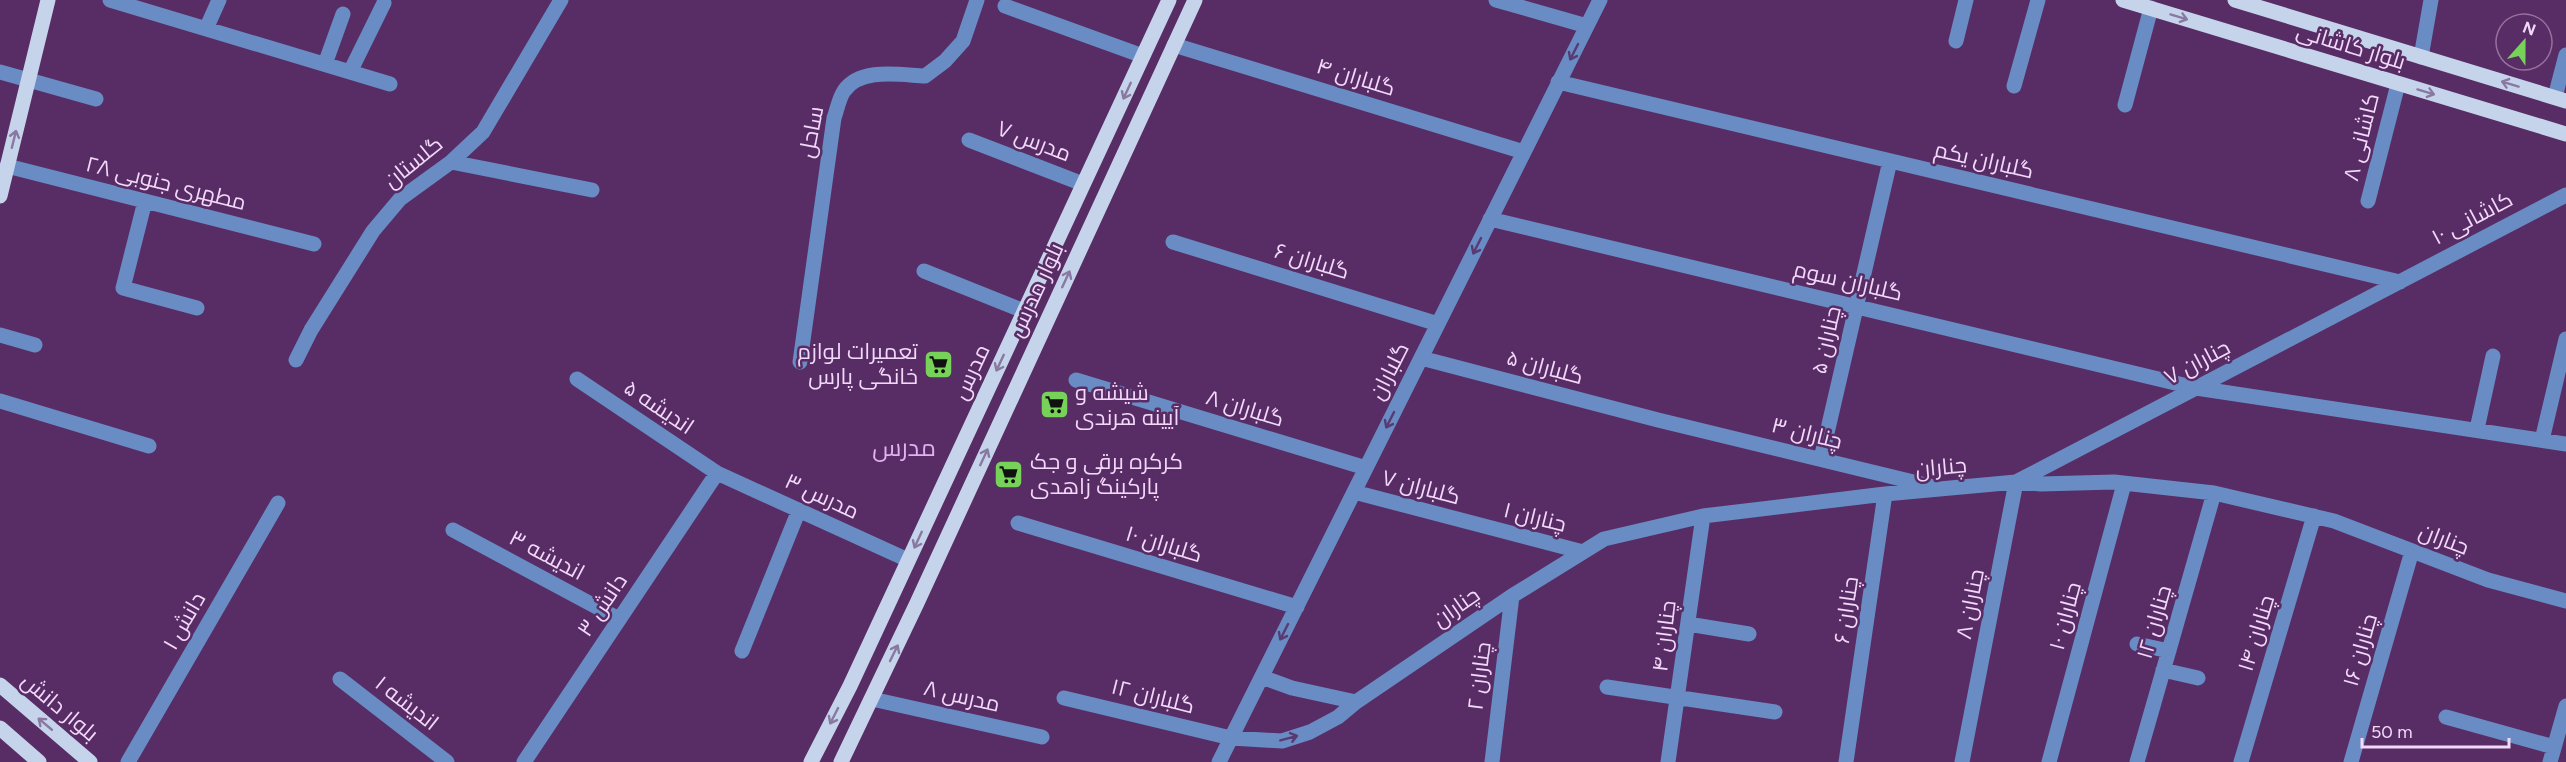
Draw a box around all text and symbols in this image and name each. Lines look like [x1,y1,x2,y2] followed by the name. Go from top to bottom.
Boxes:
[2169,12,2188,23] one-way arrow
[2494,12,2554,72] north arrow
[2293,17,2409,75] street label: بلوار کاشانی
[2520,17,2538,40] text: N
[1567,43,1579,61] one-way arrow
[1313,52,1399,102] street label: گلباران ۴
[2501,78,2520,89] one-way arrow
[1120,82,1132,100] one-way arrow
[2416,87,2435,98] one-way arrow
[2337,90,2385,184] street label: ۸ کاشانی
[793,104,829,160] street label: ساحل
[993,115,1075,167] street label: مدرس ۷
[8,130,20,149] one-way arrow
[378,130,448,194] street label: گلستان
[1931,135,2036,186] street label: گلباران یکم
[83,150,249,216] street label: ۲۸ مطهری جنوبی
[2427,185,2517,251] street label: ۱۰ کاشانی
[1471,236,1482,254] one-way arrow
[1271,237,1353,285] street label: گلباران ۶
[1002,239,1070,341] street label: بلوار مدرس
[1790,255,1905,309] street label: گلباران سوم
[1060,271,1072,289] one-way arrow
[1805,303,1848,377] street label: ۵ چناران
[2159,333,2235,391] street label: چناران ۷
[797,338,918,391] place label: تعمیرات لوازم خانگی پارس
[1363,338,1415,404] street label: گلباران
[946,340,996,404] street label: مدرس
[1504,344,1586,390] street label: گلباران ۵
[923,348,955,380] supermarket icon: تعمیرات لوازم خانگی پارس
[993,354,1005,372] one-way arrow
[619,374,699,440] street label: اندیشه ۵
[1075,379,1179,431] place label: شیشه و آیینه هرندی
[1203,383,1287,433] street label: گلباران ۸
[1038,389,1070,421] supermarket icon: شیشه و آیینه هرندی
[1384,411,1396,428] one-way arrow
[1769,411,1845,456] street label: چناران ۳
[872,433,936,462] district label: مدرس
[979,448,991,466] one-way arrow
[1030,448,1183,501] place label: کرکره برقی و جک پارکینگ زاهدی
[1914,451,1968,484] street label: چناران
[993,458,1025,490] supermarket icon: کرکره برقی و جک پارکینگ زاهدی
[1379,464,1463,510] street label: ۷ گلباران
[781,467,863,525] street label: مدرس ۳
[1501,496,1569,539] street label: چناران ۱
[2415,517,2473,562] street label: چناران
[1122,520,1206,568] street label: گلباران ۱۰
[505,524,589,586] street label: اندیشه ۳
[911,530,923,548] one-way arrow
[1950,567,1991,641] street label: چناران ۸
[571,568,633,642] street label: دانش ۳
[1828,575,1865,645] street label: چناران ۶
[2043,579,2088,653] street label: چناران ۱۰
[1427,581,1485,634] street label: چناران
[2131,582,2178,662] street label: چناران ۱۲
[157,587,211,655] street label: دانش ۱
[2232,592,2281,675] street label: چناران ۱۴
[1646,599,1683,673] street label: ۴ چناران
[2337,611,2384,690] street label: چناران ۱۶
[1278,623,1290,640] one-way arrow
[1461,640,1498,712] street label: ۲ چناران
[888,644,900,662] one-way arrow
[16,667,104,747] street label: بلوار دانش
[370,670,444,736] street label: اندیشه ۱
[1109,673,1197,719] street label: گلباران ۱۲
[921,674,1003,718] street label: مدرس ۸
[828,707,839,725] one-way arrow
[2362,711,2509,749] scale bar
[38,718,54,731] one-way arrow
[2371,721,2413,743] text: 50 m
[1279,732,1298,744] one-way arrow

